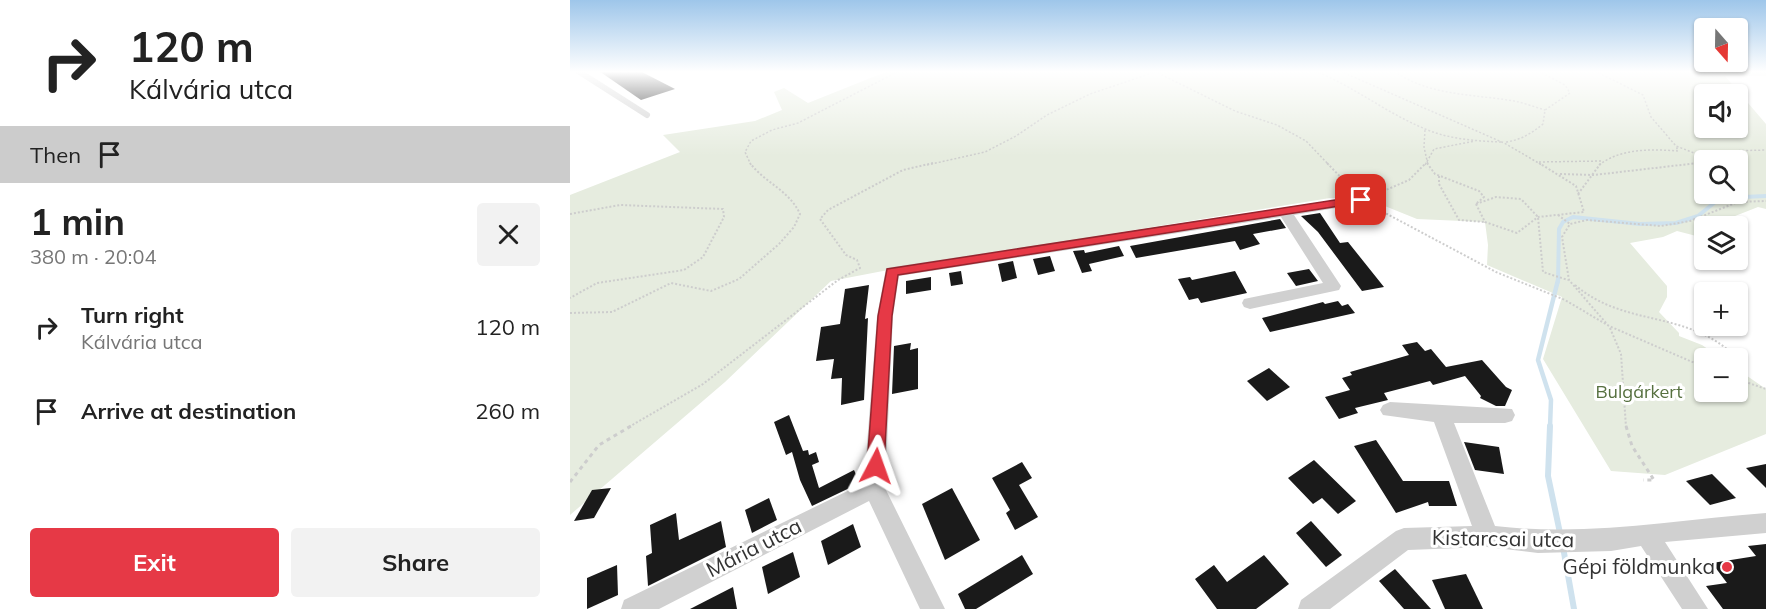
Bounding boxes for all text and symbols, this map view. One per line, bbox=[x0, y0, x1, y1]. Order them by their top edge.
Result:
north arrow bbox=[1694, 18, 1748, 72]
map controls bbox=[1694, 18, 1748, 402]
text: 120 m bbox=[129, 20, 254, 73]
icon: right bbox=[30, 24, 108, 102]
text: Kálvária utca bbox=[129, 72, 293, 106]
button: sound bbox=[1694, 84, 1748, 138]
icon: arrive bbox=[93, 138, 126, 171]
text: Then bbox=[30, 141, 81, 169]
button: search bbox=[1694, 150, 1748, 204]
pin bbox=[1335, 174, 1386, 225]
icon: arrive bbox=[1344, 183, 1377, 216]
text: 1 min bbox=[30, 199, 125, 244]
button: close bbox=[477, 203, 540, 266]
button: layers bbox=[1694, 216, 1748, 270]
text: 380 m · 20:04 bbox=[30, 244, 156, 269]
button: + bbox=[1694, 282, 1748, 336]
text: Turn right bbox=[81, 301, 184, 329]
icon: right bbox=[30, 311, 63, 344]
text: 120 m bbox=[475, 313, 540, 341]
text: Kálvária utca bbox=[81, 329, 203, 354]
button: − bbox=[1694, 348, 1748, 402]
park label: Bulgárkert bbox=[1595, 380, 1683, 403]
icon: arrive bbox=[30, 395, 63, 428]
text: Arrive at destination bbox=[81, 397, 296, 425]
text: 260 m bbox=[475, 397, 540, 425]
position arrow bbox=[844, 434, 908, 498]
street label: Mária utca bbox=[701, 512, 806, 582]
street label: Kistarcsai utca bbox=[1432, 524, 1574, 552]
button: Exit bbox=[30, 528, 279, 597]
button: Share bbox=[291, 528, 540, 597]
place label: Gépi földmunka bbox=[1563, 553, 1715, 579]
marker: Gépi földmunka bbox=[1720, 560, 1734, 574]

